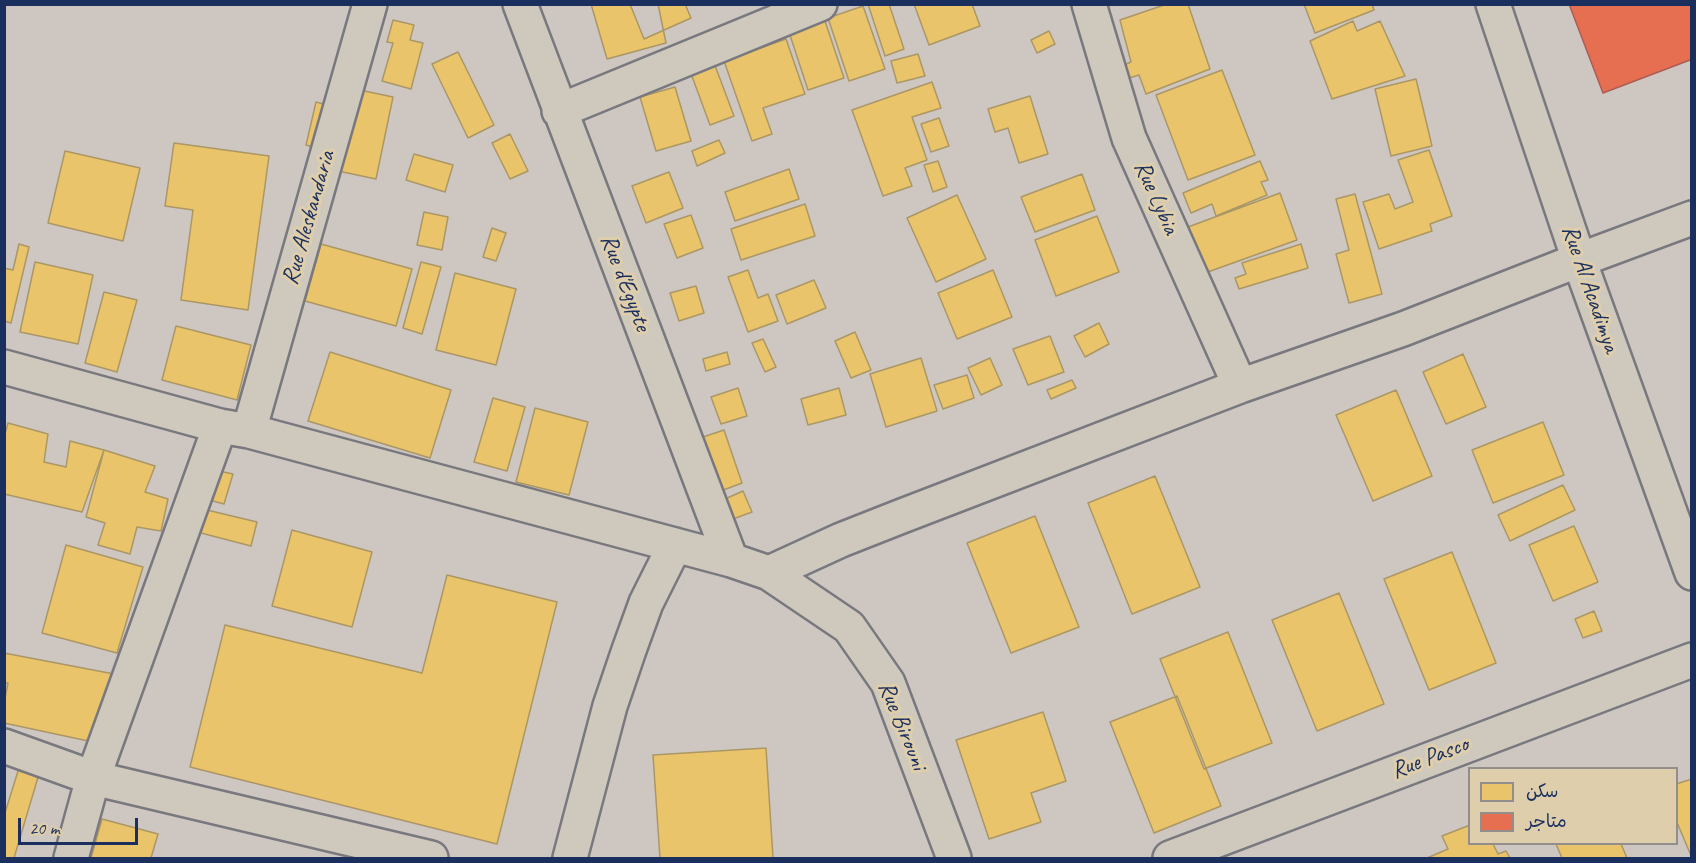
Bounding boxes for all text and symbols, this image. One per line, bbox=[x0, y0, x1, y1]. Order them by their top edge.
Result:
street label: Rue Aleskandaria bbox=[276, 148, 342, 288]
street label: Rue Lybia bbox=[1127, 157, 1185, 239]
street label: Rue Al Acadimya bbox=[1555, 221, 1625, 357]
street label: Rue d'Egypte bbox=[593, 231, 657, 335]
street label: Rue Birouni bbox=[871, 677, 933, 775]
street label: Rue Pasco bbox=[1387, 730, 1473, 786]
legend bbox=[1468, 767, 1678, 845]
text: سكن bbox=[1526, 780, 1558, 802]
scale bar bbox=[21, 806, 141, 844]
text: متاجر bbox=[1526, 810, 1567, 832]
text: 20 m bbox=[29, 817, 60, 839]

